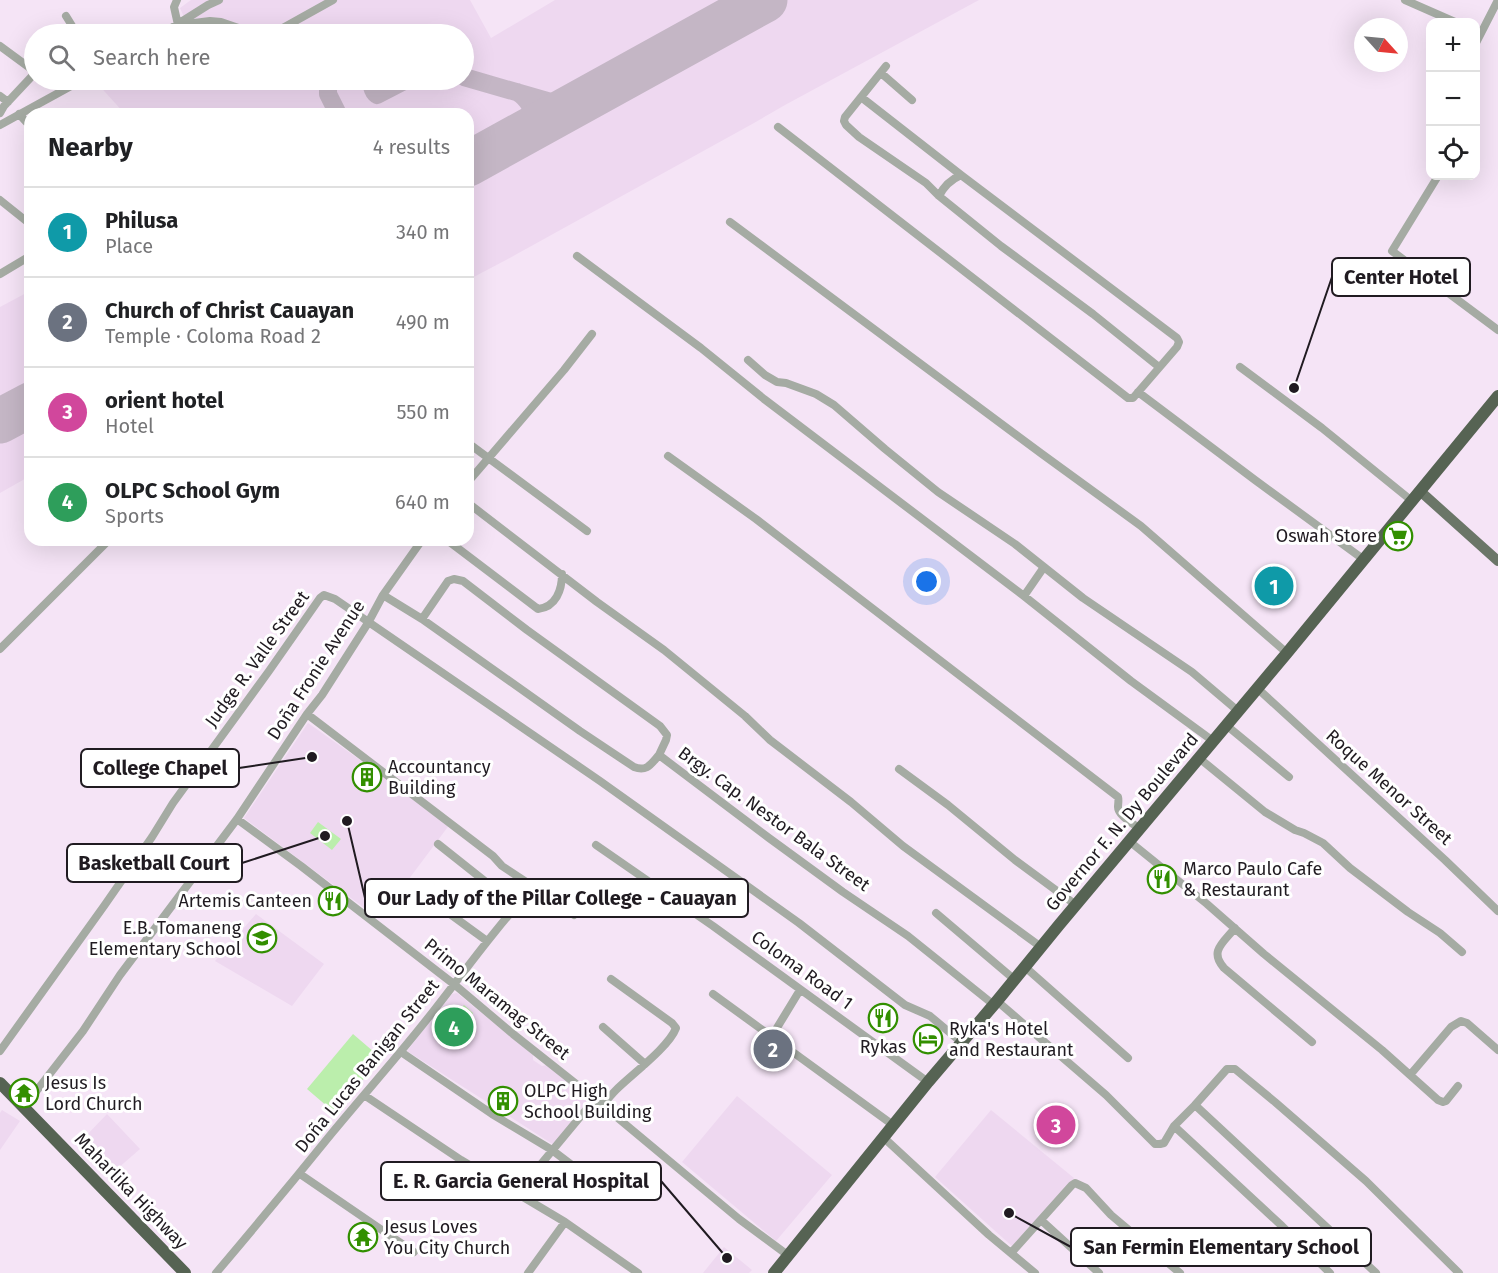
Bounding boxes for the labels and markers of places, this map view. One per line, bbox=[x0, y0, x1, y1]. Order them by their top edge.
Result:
callout: Center Hotel bbox=[1332, 258, 1470, 296]
supermarket icon: Oswah Store bbox=[1382, 520, 1414, 552]
place label: Oswah Store bbox=[1276, 525, 1377, 547]
pin: 1 bbox=[1254, 564, 1294, 608]
callout: College Chapel bbox=[81, 749, 239, 787]
place label: Accountancy Building bbox=[388, 756, 491, 799]
building icon: Accountancy Building bbox=[351, 761, 383, 793]
callout: Basketball Court bbox=[67, 844, 242, 882]
place label: Marco Paulo Cafe & Restaurant bbox=[1183, 858, 1322, 901]
restaurant icon: Marco Paulo Cafe & Restaurant bbox=[1146, 863, 1178, 895]
callout: Our Lady of the Pillar College - Cauayan bbox=[365, 879, 748, 917]
restaurant icon: Artemis Canteen bbox=[317, 885, 349, 917]
place label: Artemis Canteen bbox=[178, 890, 312, 912]
place label: E.B. Tomaneng Elementary School bbox=[89, 917, 242, 960]
school or university icon: E.B. Tomaneng Elementary School bbox=[246, 922, 278, 954]
restaurant icon: Rykas bbox=[867, 1002, 899, 1034]
pin: 4 bbox=[434, 1004, 474, 1050]
place label: Ryka's Hotel and Restaurant bbox=[949, 1018, 1074, 1061]
hotel icon: Ryka's Hotel and Restaurant bbox=[912, 1023, 944, 1055]
pin: 2 bbox=[754, 1026, 792, 1072]
place label: Rykas bbox=[860, 1036, 906, 1058]
place label: Jesus Is Lord Church bbox=[45, 1072, 142, 1115]
temple icon: Jesus Is Lord Church bbox=[8, 1077, 40, 1109]
place label: OLPC High School Building bbox=[524, 1080, 652, 1123]
building icon: OLPC High School Building bbox=[487, 1085, 519, 1117]
pin: 3 bbox=[1036, 1102, 1076, 1148]
callout: E. R. Garcia General Hospital bbox=[381, 1162, 661, 1200]
place label: Jesus Loves You City Church bbox=[384, 1216, 510, 1259]
temple icon: Jesus Loves You City Church bbox=[347, 1221, 379, 1253]
callout: San Fermin Elementary School bbox=[1071, 1228, 1371, 1266]

